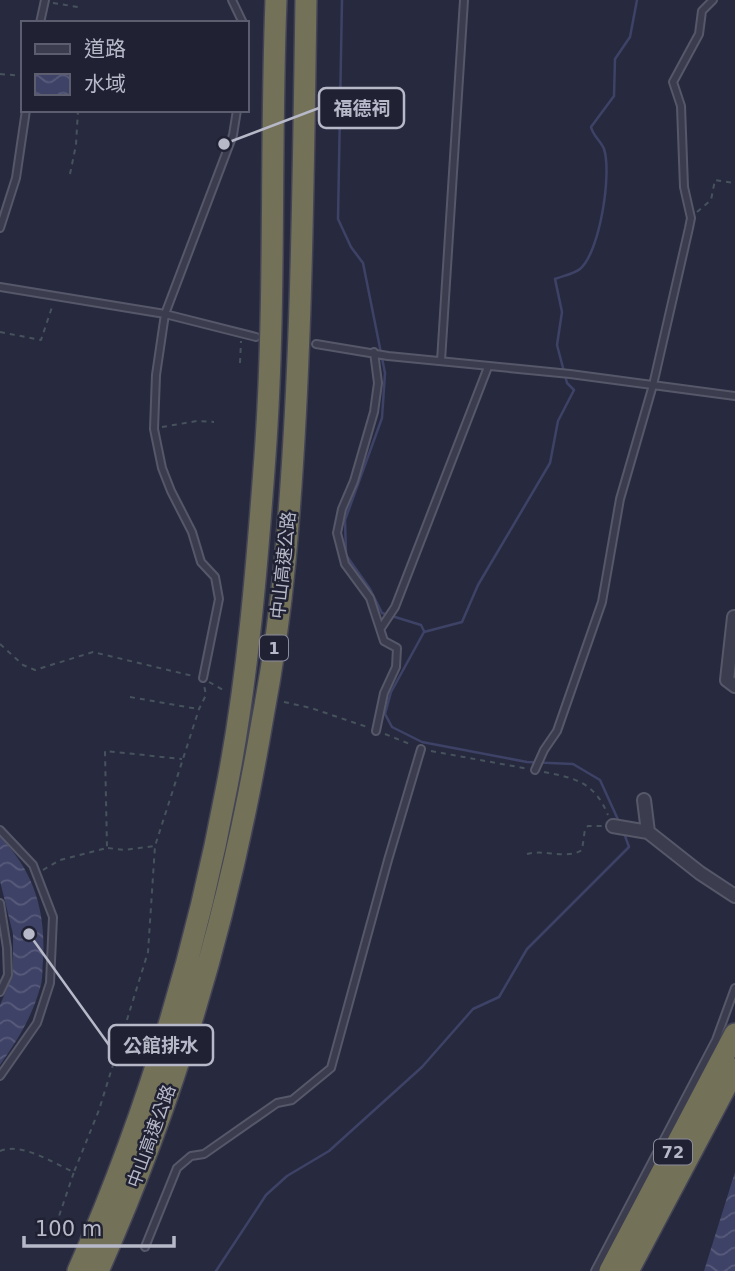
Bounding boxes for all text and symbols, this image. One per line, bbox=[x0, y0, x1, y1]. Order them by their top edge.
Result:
legend bbox=[21, 21, 248, 112]
text: 道路 bbox=[84, 37, 126, 61]
text: 水域 bbox=[84, 72, 126, 96]
callout: 福德祠 bbox=[319, 88, 404, 128]
text: 福德祠 bbox=[333, 97, 391, 119]
street label: 中山高速公路 bbox=[267, 510, 299, 620]
road number: 1 bbox=[260, 636, 288, 660]
callout: 公館排水 bbox=[109, 1025, 213, 1065]
text: 公館排水 bbox=[123, 1034, 199, 1056]
street label: 中山高速公路 bbox=[123, 1082, 179, 1190]
road number: 72 bbox=[654, 1140, 692, 1164]
scale bar bbox=[24, 1204, 175, 1248]
text: 100 m bbox=[35, 1217, 102, 1241]

